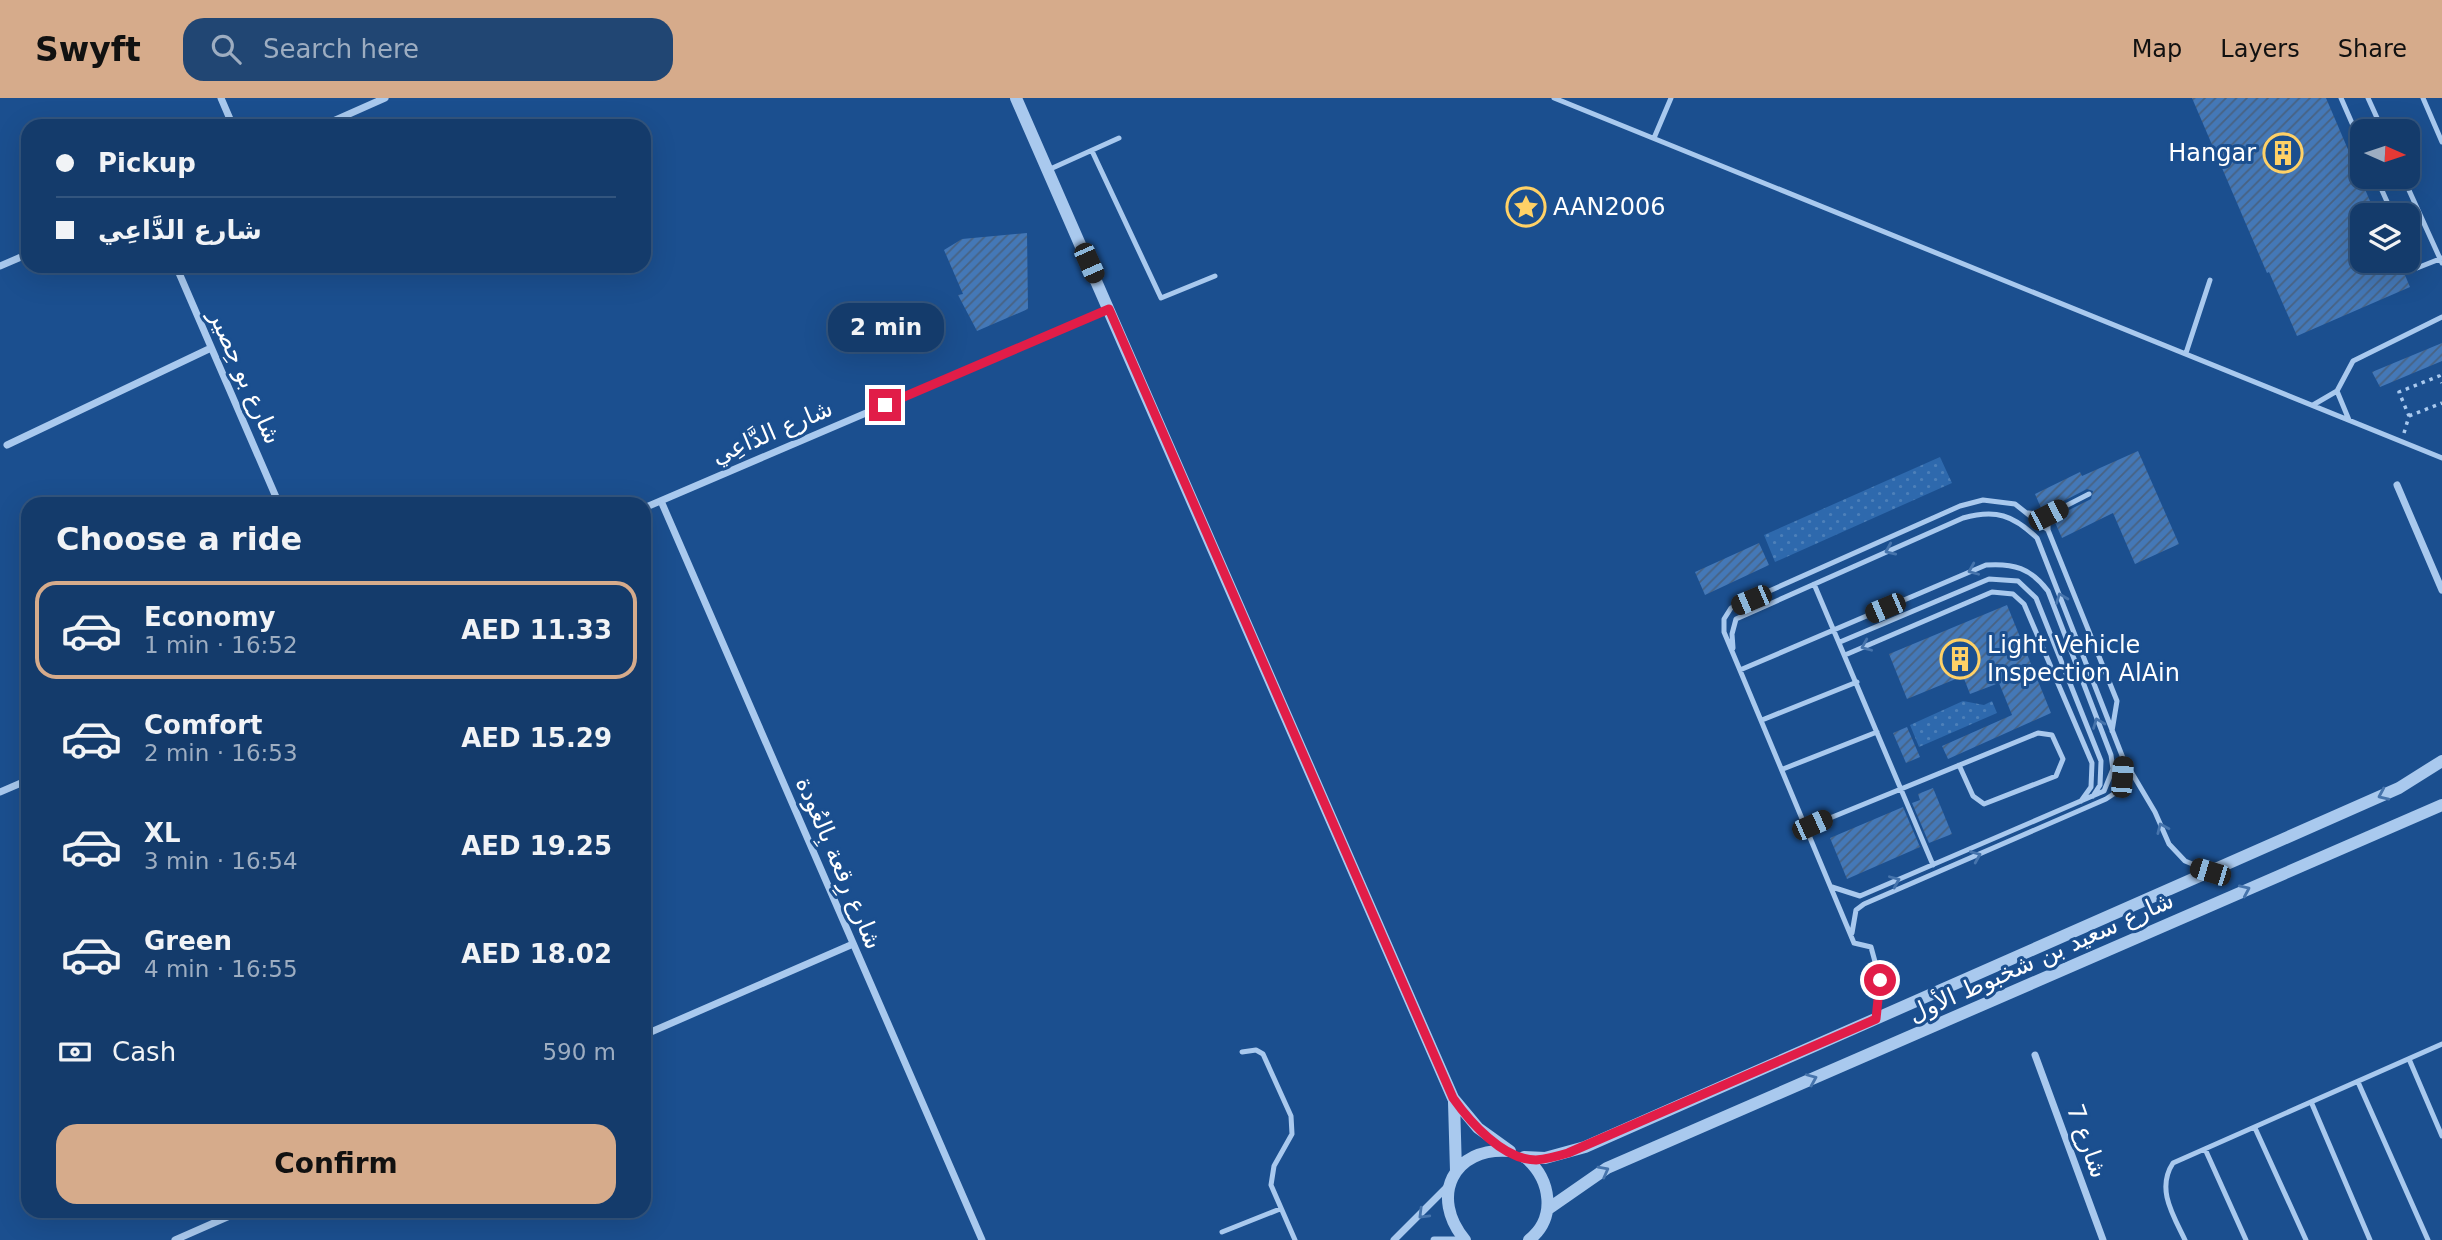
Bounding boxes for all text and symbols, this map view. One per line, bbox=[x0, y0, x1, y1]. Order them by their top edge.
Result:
search box bbox=[183, 18, 673, 81]
text: Swyft bbox=[35, 30, 141, 69]
icon: search bbox=[207, 30, 245, 68]
text: Search here bbox=[263, 34, 419, 64]
text: Map bbox=[2132, 35, 2182, 63]
text: Layers bbox=[2220, 35, 2300, 63]
text: Share bbox=[2338, 35, 2407, 63]
north arrow bbox=[2350, 119, 2420, 189]
map controls bbox=[2350, 119, 2420, 273]
building icon: Hangar bbox=[2262, 132, 2304, 174]
place label: Hangar bbox=[2168, 139, 2256, 167]
text: Pickup bbox=[98, 148, 196, 178]
place icon: AAN2006 bbox=[1505, 186, 1547, 228]
place label: AAN2006 bbox=[1553, 193, 1666, 221]
button: layers bbox=[2350, 203, 2420, 273]
text: شارع الدَّاعِي bbox=[98, 215, 262, 245]
car bbox=[1071, 240, 1108, 286]
callout: 2 min bbox=[827, 303, 943, 352]
street label: شارع بو حِصير bbox=[203, 305, 287, 448]
text: 2 min bbox=[850, 314, 922, 340]
route end bbox=[869, 389, 901, 421]
street label: شارع الدَّاعِي bbox=[707, 394, 837, 470]
car bbox=[2025, 496, 2072, 534]
text: Choose a ride bbox=[56, 520, 302, 558]
one-way arrow bbox=[1885, 542, 1898, 556]
one-way arrow bbox=[1968, 562, 1980, 576]
car bbox=[1728, 582, 1775, 618]
car bbox=[1862, 590, 1909, 626]
one-way arrow bbox=[2055, 593, 2069, 605]
icon: car bbox=[60, 599, 123, 662]
text: Economy bbox=[144, 602, 275, 632]
text: AED 11.33 bbox=[461, 615, 612, 645]
place label: Light Vehicle Inspection AlAin bbox=[1987, 631, 2180, 687]
text: 1 min · 16:52 bbox=[144, 632, 298, 658]
one-way arrow bbox=[1861, 637, 1873, 651]
building icon: Light Vehicle Inspection AlAin bbox=[1939, 638, 1981, 680]
icon: car bbox=[60, 707, 123, 770]
text: Comfort bbox=[144, 710, 262, 740]
one-way arrow bbox=[2093, 718, 2107, 730]
text: AED 15.29 bbox=[461, 723, 612, 753]
text: 2 min · 16:53 bbox=[144, 740, 298, 766]
car bbox=[2111, 755, 2134, 799]
street label: شارع رِقعة بِالعُودة bbox=[786, 773, 888, 955]
one-way arrow bbox=[2378, 787, 2391, 801]
car bbox=[1789, 807, 1836, 843]
icon: car bbox=[60, 815, 123, 878]
text: XL bbox=[144, 818, 181, 848]
one-way arrow bbox=[2156, 823, 2170, 835]
text: AED 19.25 bbox=[461, 831, 612, 861]
text: 3 min · 16:54 bbox=[144, 848, 298, 874]
one-way arrow bbox=[1969, 850, 1981, 864]
car bbox=[2187, 856, 2234, 888]
one-way arrow bbox=[1888, 875, 1900, 889]
one-way arrow bbox=[2238, 884, 2250, 898]
street label: شارع سعيد بن شخبوط الأول bbox=[1904, 885, 2178, 1028]
icon: car bbox=[60, 923, 123, 986]
text: Green bbox=[144, 926, 232, 956]
text: AED 18.02 bbox=[461, 939, 612, 969]
text: 4 min · 16:55 bbox=[144, 956, 298, 982]
route start bbox=[1864, 964, 1896, 996]
icon: cash bbox=[56, 1033, 94, 1071]
text: Cash bbox=[112, 1037, 176, 1067]
text: 590 m bbox=[542, 1039, 616, 1065]
one-way arrow bbox=[1805, 1074, 1817, 1088]
street label: شارع 7 bbox=[2061, 1100, 2113, 1182]
button: Confirm bbox=[56, 1124, 616, 1204]
one-way arrow bbox=[1597, 1165, 1609, 1179]
one-way arrow bbox=[1419, 1206, 1432, 1219]

